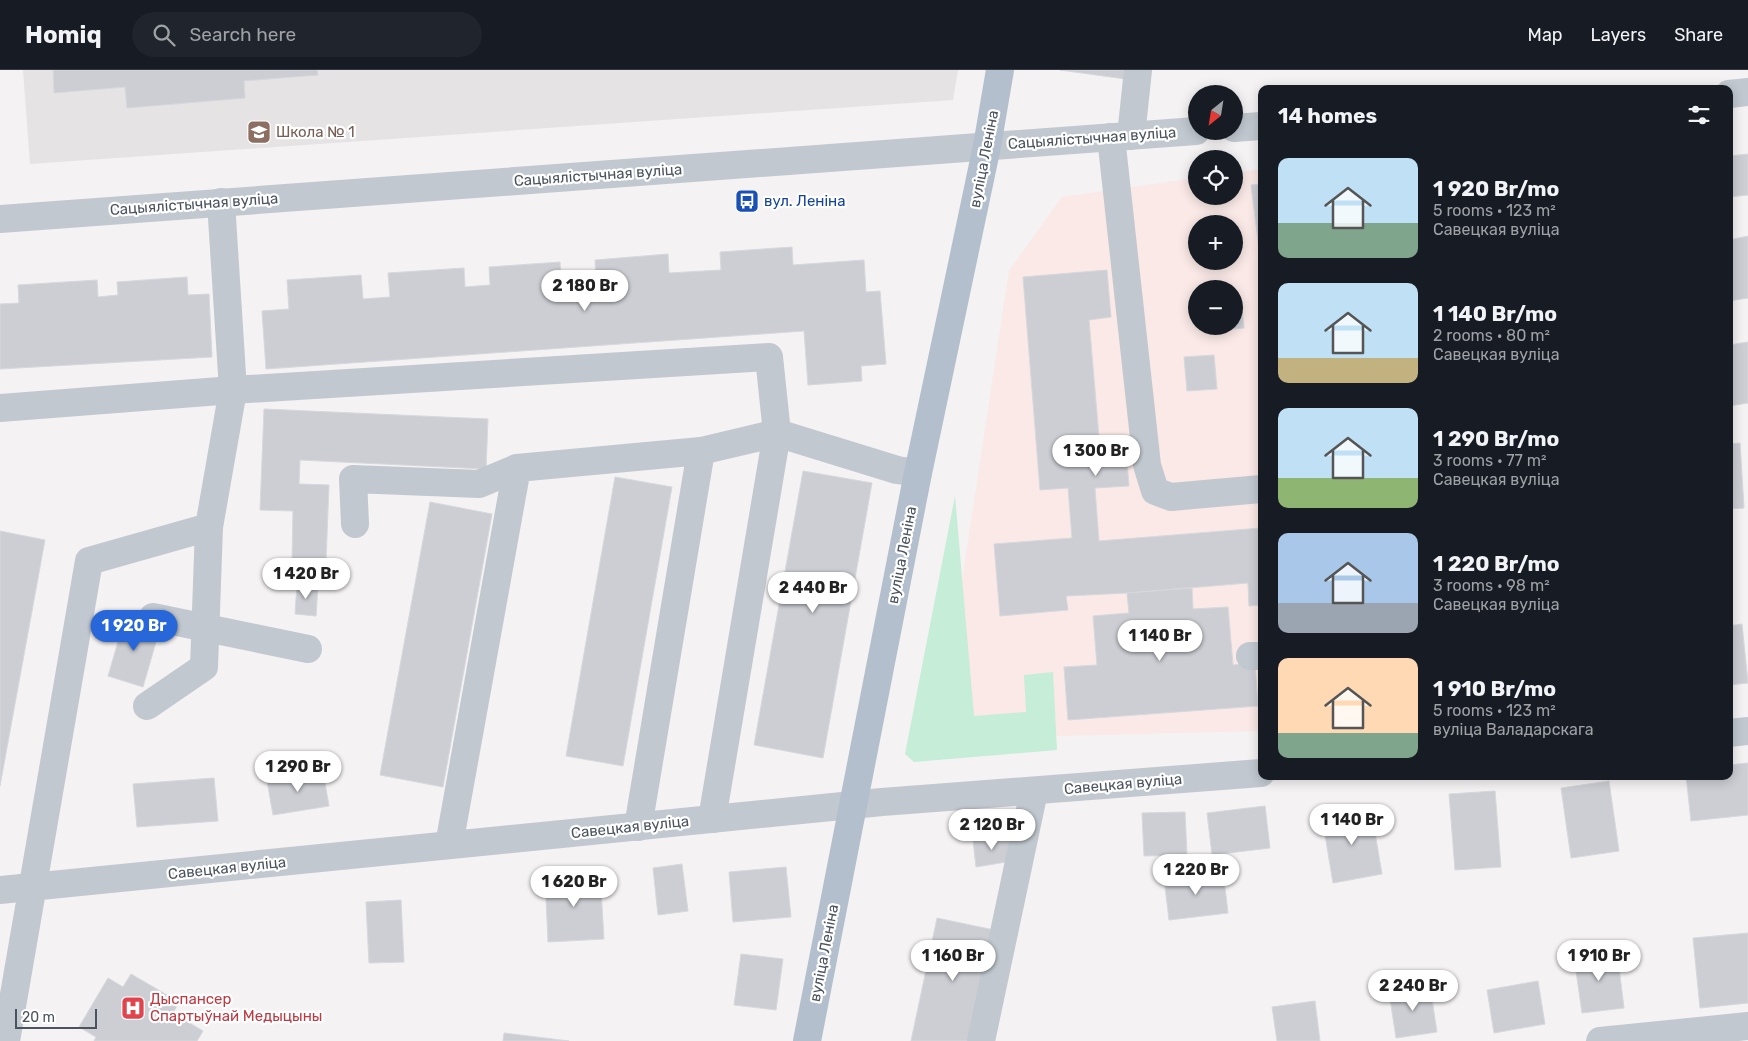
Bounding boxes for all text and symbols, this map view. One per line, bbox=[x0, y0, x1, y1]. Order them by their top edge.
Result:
search box bbox=[132, 12, 482, 57]
text: Homiq bbox=[25, 21, 102, 49]
icon: search bbox=[150, 21, 178, 49]
text: Search here bbox=[190, 23, 296, 46]
text: Map bbox=[1528, 24, 1563, 46]
text: Layers bbox=[1591, 24, 1646, 46]
text: Share bbox=[1674, 24, 1723, 46]
north arrow bbox=[1188, 85, 1242, 140]
map controls bbox=[1188, 85, 1243, 335]
icon: filters bbox=[1685, 101, 1713, 129]
text: 14 homes bbox=[1278, 103, 1377, 128]
street label: вуліца Леніна bbox=[966, 109, 1002, 209]
school or university icon: Школа № 1 bbox=[246, 119, 272, 145]
place label: Школа № 1 bbox=[276, 123, 355, 141]
street label: Сацыялістычная вуліца bbox=[1007, 123, 1177, 153]
button: locate bbox=[1188, 150, 1243, 205]
street label: Сацыялістычная вуліца bbox=[513, 160, 683, 190]
text: 1 920 Br/mo bbox=[1433, 176, 1559, 201]
icon: home bbox=[1318, 178, 1378, 238]
bus stop icon: вул. Леніна bbox=[734, 188, 760, 214]
street label: Сацыялістычная вуліца bbox=[109, 189, 279, 219]
place label: вул. Леніна bbox=[764, 192, 845, 210]
text: 5 rooms · 123 m² bbox=[1433, 201, 1556, 220]
button: + bbox=[1188, 215, 1243, 270]
text: Савецкая вуліца bbox=[1433, 220, 1559, 239]
pin: 2 180 Br bbox=[533, 270, 637, 312]
text: 2 180 Br bbox=[552, 276, 618, 295]
button: − bbox=[1188, 280, 1243, 335]
text: 1 140 Br/mo bbox=[1433, 301, 1557, 326]
icon: home bbox=[1318, 303, 1378, 363]
text: 2 rooms · 80 m² bbox=[1433, 326, 1550, 345]
text: Савецкая вуліца bbox=[1433, 345, 1559, 364]
text: 1 290 Br/mo bbox=[1433, 426, 1559, 451]
icon: home bbox=[1318, 428, 1378, 488]
pin: 1 300 Br bbox=[1044, 434, 1148, 477]
text: 1 300 Br bbox=[1063, 441, 1129, 460]
text: 3 rooms · 77 m² bbox=[1433, 451, 1546, 470]
text: Савецкая вуліца bbox=[1433, 470, 1559, 489]
street label: вуліца Леніна bbox=[884, 505, 920, 605]
text: 1 220 Br/mo bbox=[1433, 551, 1560, 576]
icon: home bbox=[1318, 553, 1378, 613]
pin: 1 420 Br bbox=[254, 558, 358, 600]
text: 1 420 Br bbox=[273, 564, 339, 583]
pin: 2 440 Br bbox=[761, 572, 865, 614]
text: 3 rooms · 98 m² bbox=[1433, 576, 1550, 595]
text: 2 440 Br bbox=[779, 578, 847, 597]
text: Савецкая вуліца bbox=[1433, 595, 1559, 614]
pin: 1 920 Br bbox=[82, 610, 186, 652]
text: 1 920 Br bbox=[102, 616, 166, 635]
pin: 1 140 Br bbox=[1108, 620, 1212, 662]
text: 1 140 Br bbox=[1128, 626, 1192, 645]
text: 1 910 Br/mo bbox=[1433, 676, 1556, 701]
icon: home bbox=[1318, 678, 1378, 738]
text: 5 rooms · 123 m² bbox=[1433, 701, 1556, 720]
text: вуліца Валадарскага bbox=[1433, 720, 1594, 739]
pin: 1 290 Br bbox=[246, 750, 350, 793]
text: 1 290 Br bbox=[266, 757, 330, 776]
street label: Савецкая вуліца bbox=[1063, 770, 1183, 798]
pin: 1 140 Br bbox=[1300, 804, 1404, 846]
pin: 2 120 Br bbox=[940, 808, 1044, 851]
text: 1 140 Br bbox=[1320, 810, 1384, 829]
street label: Савецкая вуліца bbox=[570, 812, 690, 842]
text: 2 120 Br bbox=[960, 815, 1024, 834]
street label: Савецкая вуліца bbox=[167, 853, 287, 883]
pin: 1 220 Br bbox=[1144, 854, 1248, 896]
text: 1 220 Br bbox=[1164, 860, 1228, 879]
pin: 1 620 Br bbox=[522, 866, 626, 908]
text: 1 620 Br bbox=[542, 872, 607, 891]
street label: вуліца Леніна bbox=[806, 903, 842, 1003]
pin: 1 160 Br bbox=[901, 940, 1005, 982]
pin: 1 910 Br bbox=[1547, 940, 1651, 982]
text: 1 160 Br bbox=[922, 946, 984, 965]
text: 1 910 Br bbox=[1568, 946, 1630, 965]
pin: 2 240 Br bbox=[1361, 970, 1465, 1012]
text: 2 240 Br bbox=[1379, 976, 1447, 995]
place label: Дыспансер Спартыўнай Медыцыны bbox=[150, 990, 322, 1025]
hospital icon: Дыспансер Спартыўнай Медыцыны bbox=[120, 995, 146, 1021]
scale bar bbox=[15, 1006, 98, 1029]
text: 20 m bbox=[22, 1009, 55, 1026]

